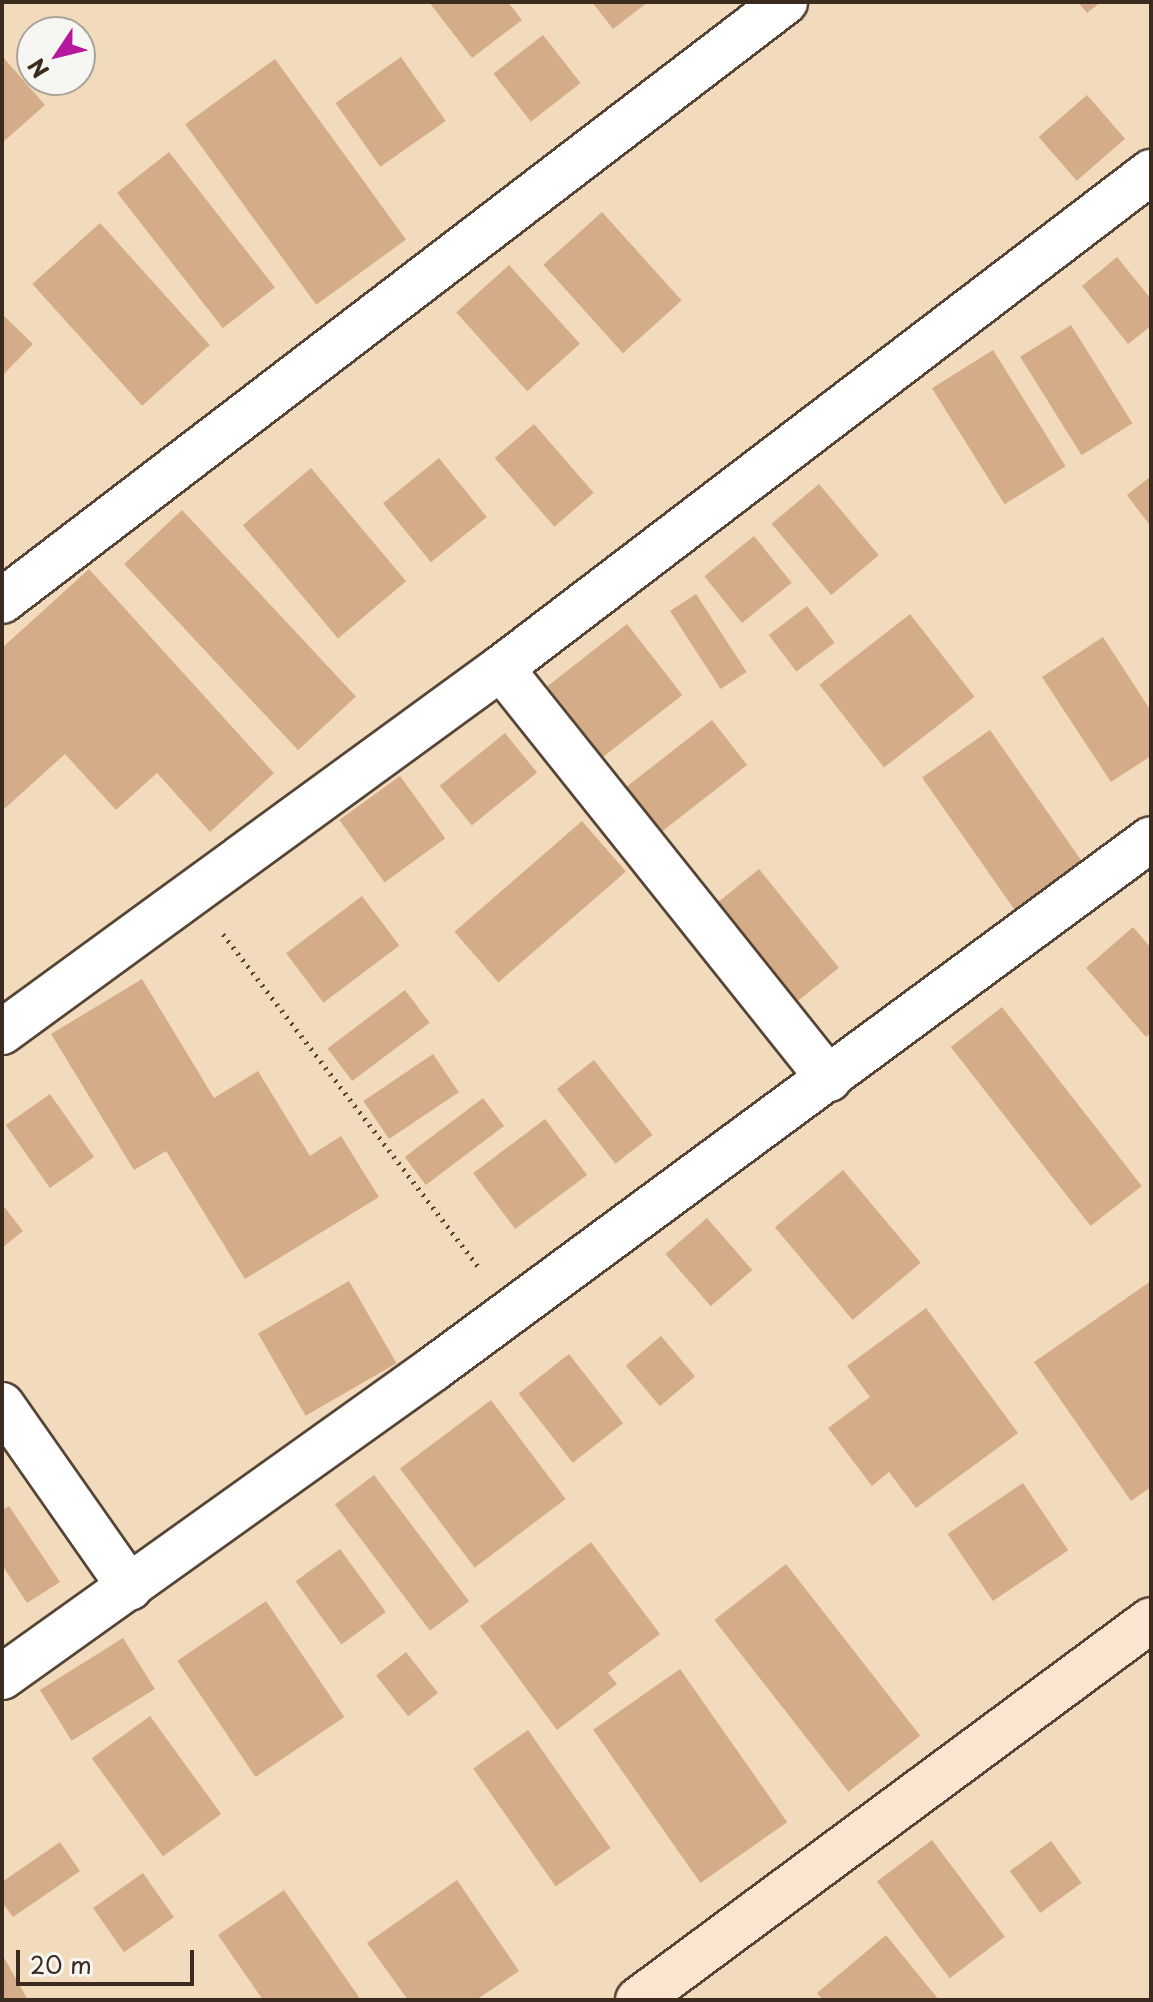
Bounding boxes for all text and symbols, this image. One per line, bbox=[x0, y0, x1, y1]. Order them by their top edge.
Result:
north arrow bbox=[16, 16, 96, 96]
text: N bbox=[19, 52, 56, 86]
scale bar bbox=[20, 1934, 198, 1984]
text: 20 m bbox=[30, 1946, 92, 1982]

